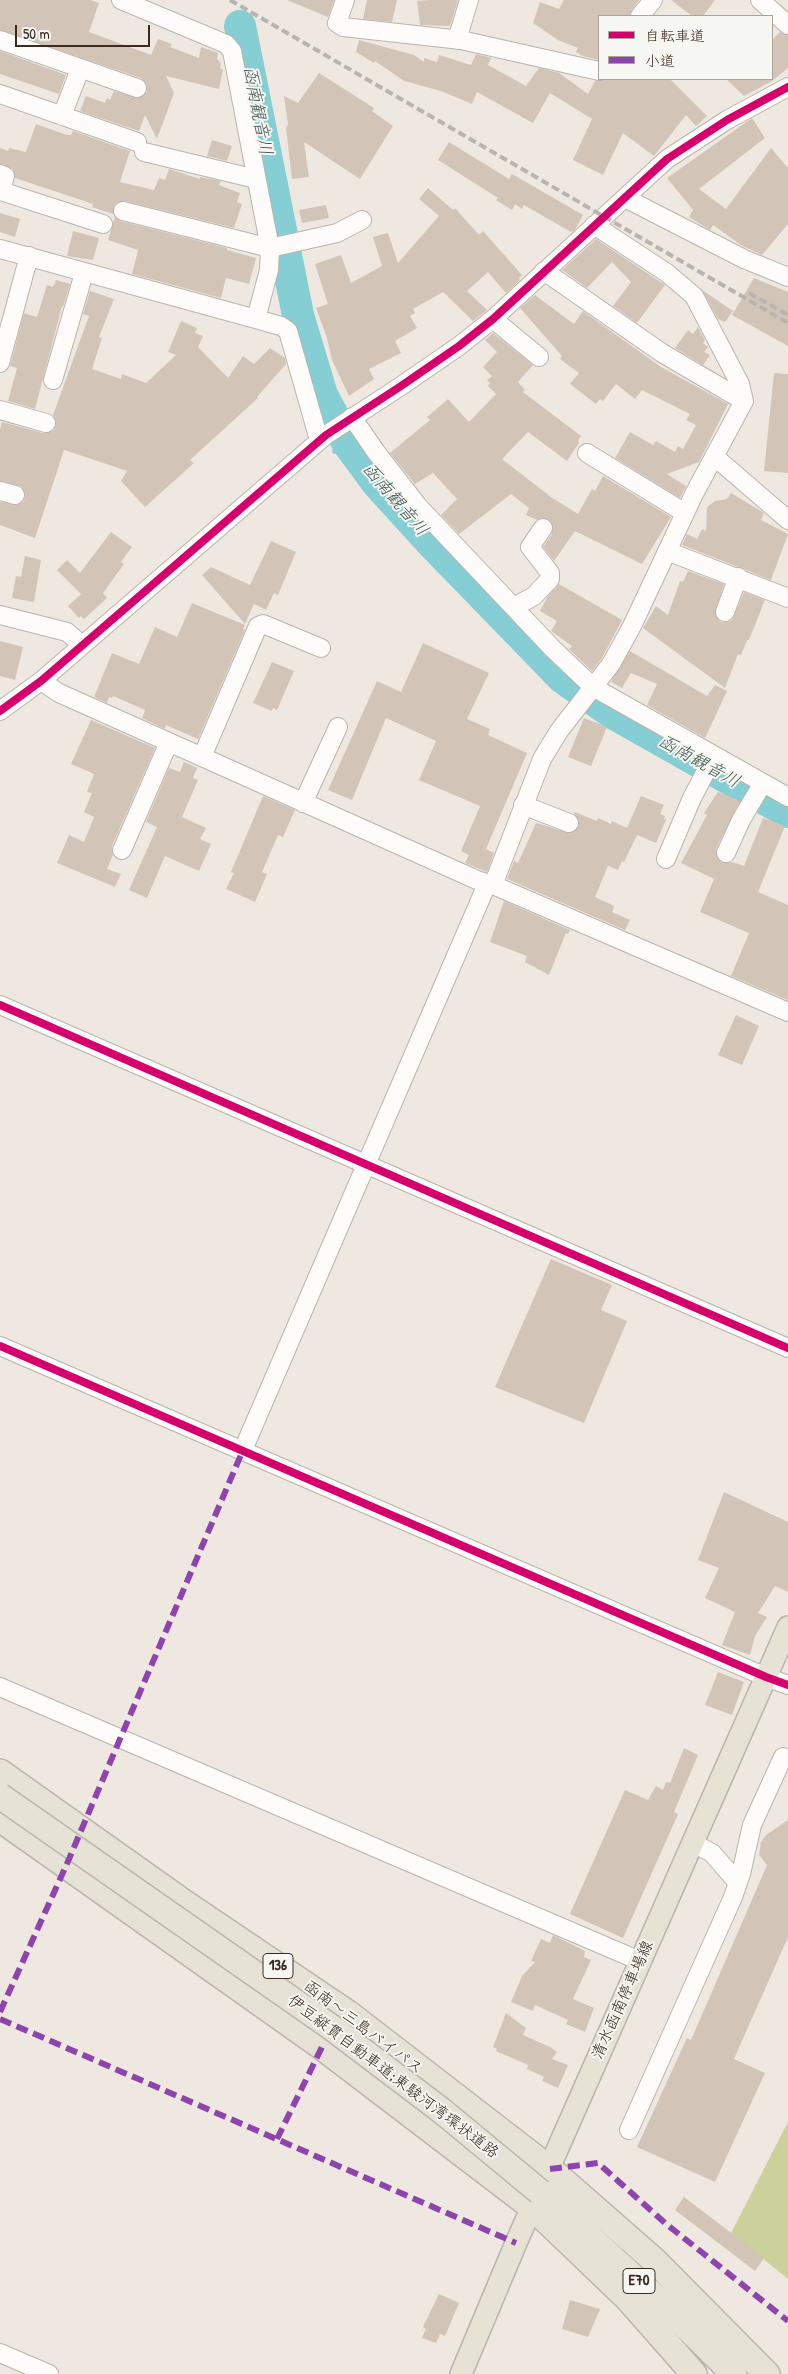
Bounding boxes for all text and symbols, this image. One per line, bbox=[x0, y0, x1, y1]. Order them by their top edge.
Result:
scale bar bbox=[18, 15, 152, 47]
legend bbox=[598, 15, 773, 80]
text: 50 m bbox=[23, 23, 50, 44]
text: 自転車道 bbox=[645, 25, 705, 46]
text: 小道 bbox=[645, 50, 675, 71]
water label: 函南観音川 bbox=[238, 65, 276, 157]
water label: 函南観音川 bbox=[357, 459, 433, 541]
water label: 函南観音川 bbox=[654, 731, 744, 793]
street label: 清水函南停車場線 bbox=[588, 1938, 658, 2062]
road number: 136 bbox=[263, 1954, 293, 1978]
street label: 函南～三島バイパス bbox=[300, 1977, 426, 2079]
street label: 伊豆縦貫自動車道;東駿河湾環状道路 bbox=[284, 1991, 502, 2163]
road number: E70 bbox=[623, 2268, 655, 2294]

